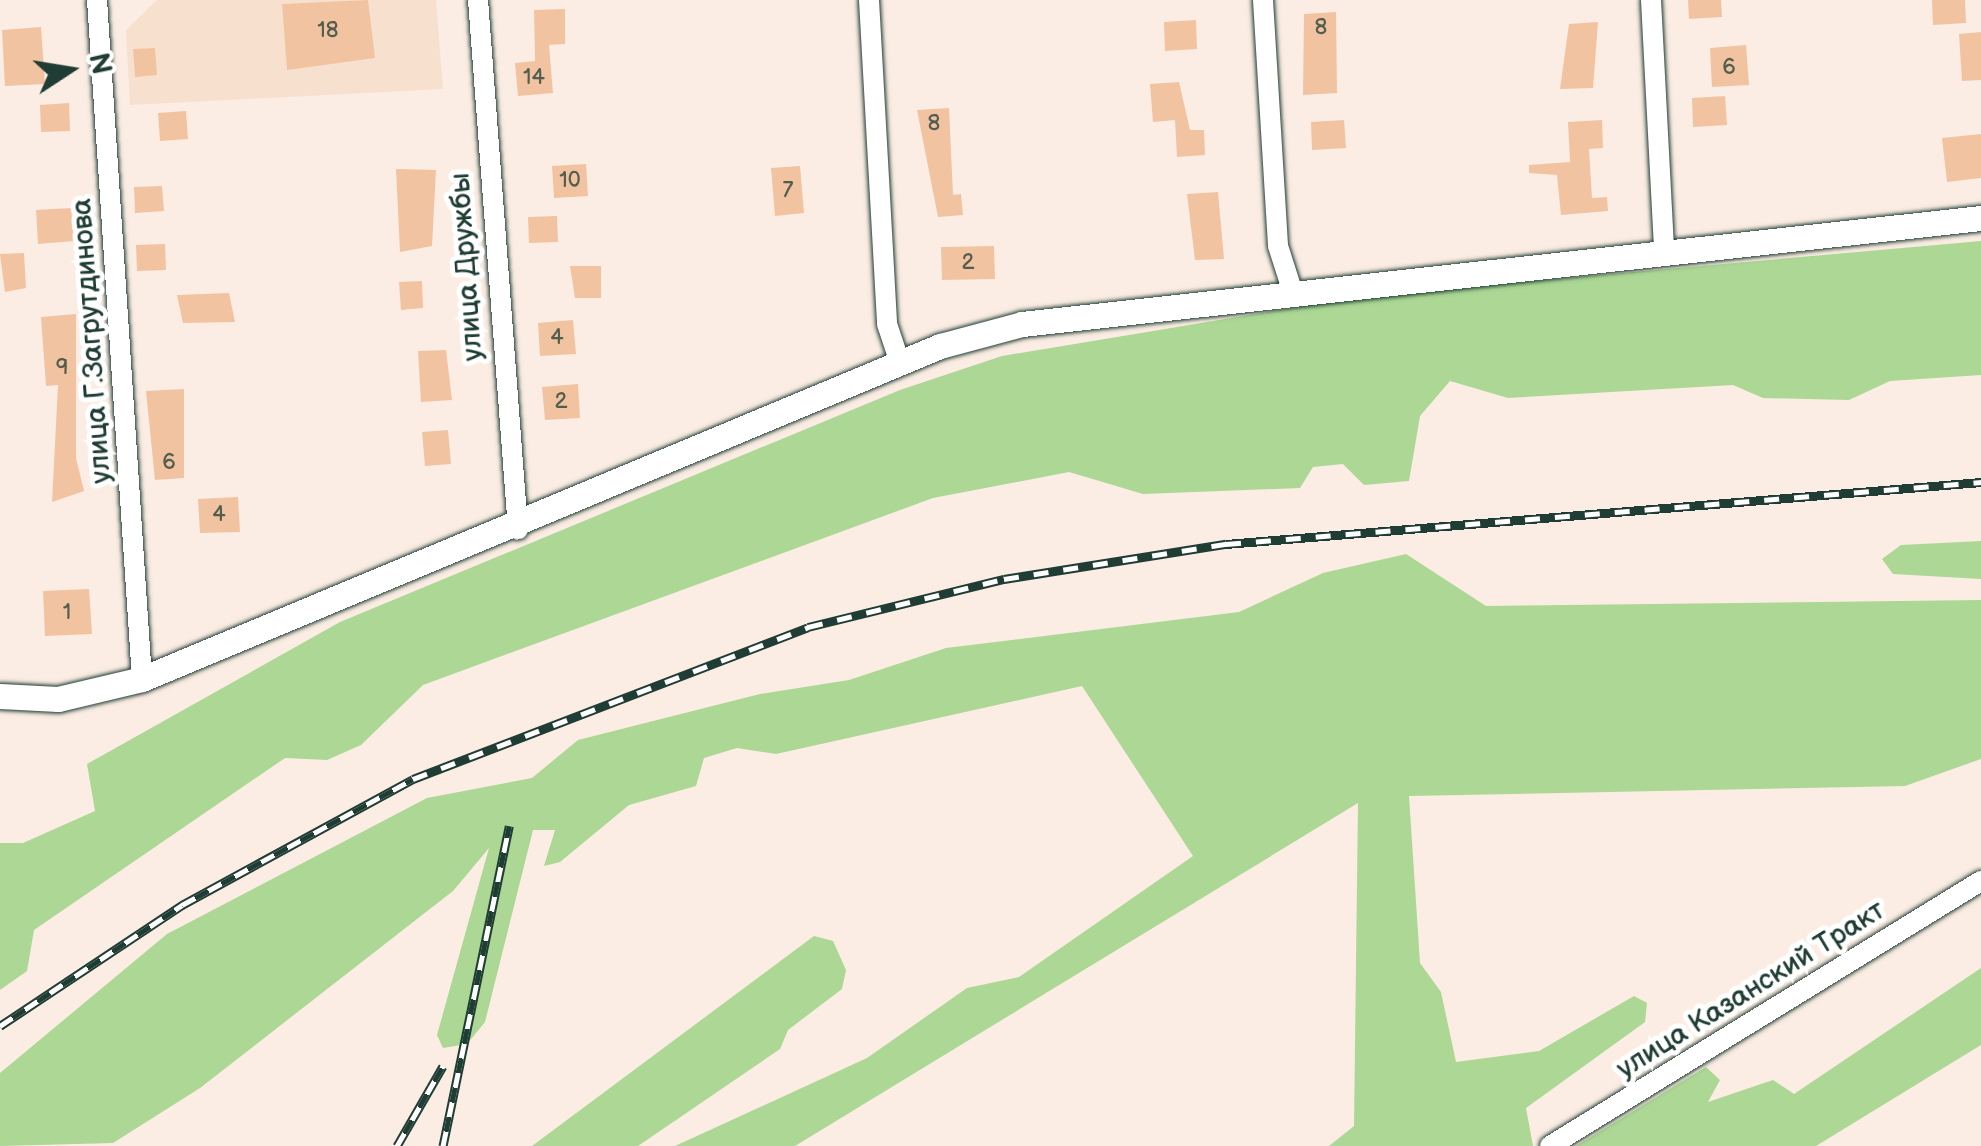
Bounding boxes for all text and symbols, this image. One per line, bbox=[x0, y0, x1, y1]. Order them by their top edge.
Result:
house number: 8 bbox=[1315, 15, 1327, 41]
house number: 18 bbox=[317, 18, 339, 44]
north arrow bbox=[20, 20, 120, 120]
text: N bbox=[82, 50, 118, 77]
house number: 6 bbox=[1722, 55, 1736, 81]
house number: 14 bbox=[523, 65, 545, 91]
house number: 8 bbox=[928, 111, 940, 137]
house number: 10 bbox=[559, 168, 581, 194]
street label: улица Дружбы bbox=[444, 172, 490, 362]
house number: 7 bbox=[783, 178, 793, 204]
street label: улица Г.Загрутдинова bbox=[65, 197, 119, 485]
house number: 2 bbox=[962, 250, 974, 276]
house number: 4 bbox=[550, 325, 564, 351]
house number: 9 bbox=[56, 355, 68, 381]
house number: 2 bbox=[555, 389, 567, 415]
house number: 6 bbox=[162, 450, 176, 476]
house number: 4 bbox=[212, 502, 226, 528]
house number: 1 bbox=[63, 600, 71, 626]
street label: улица Казанский Тракт bbox=[1611, 894, 1891, 1086]

